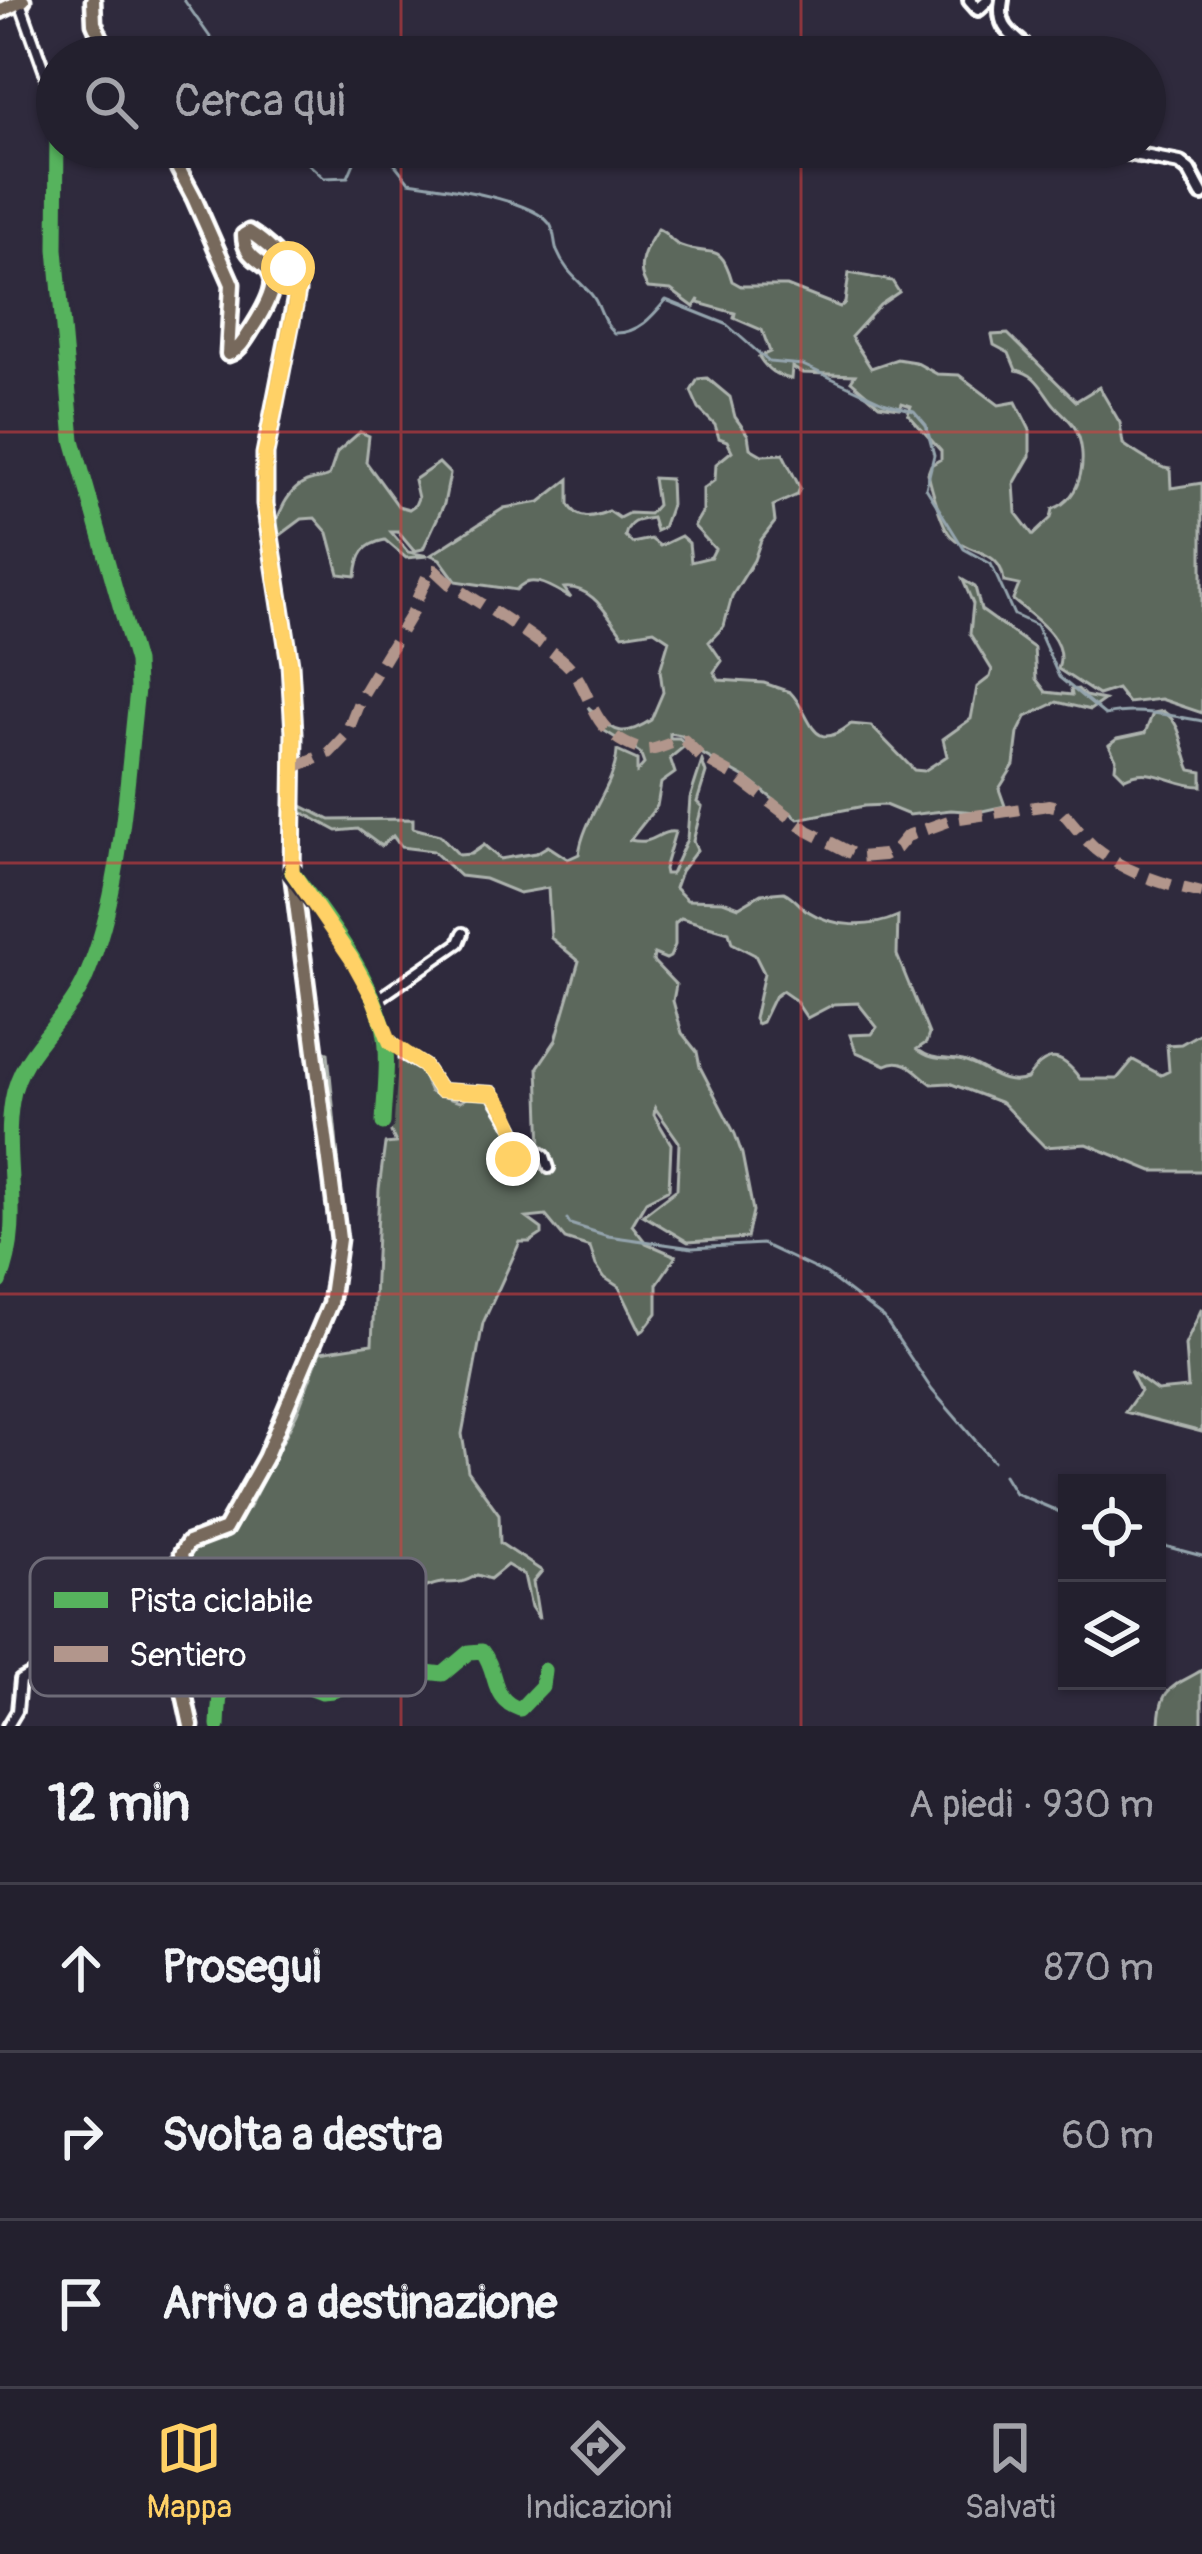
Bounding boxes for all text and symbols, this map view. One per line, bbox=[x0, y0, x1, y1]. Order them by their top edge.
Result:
search box bbox=[36, 36, 1166, 168]
icon: search bbox=[78, 69, 144, 135]
text: Cerca qui bbox=[174, 74, 345, 130]
route start bbox=[261, 241, 315, 295]
route end bbox=[486, 1132, 540, 1186]
map controls bbox=[1058, 1474, 1166, 1690]
button: locate bbox=[1058, 1474, 1166, 1582]
legend bbox=[30, 1558, 426, 1696]
text: Pista ciclabile bbox=[129, 1581, 312, 1622]
button: layers bbox=[1058, 1582, 1166, 1690]
text: Sentiero bbox=[129, 1635, 246, 1676]
text: 12 min bbox=[48, 1772, 190, 1836]
text: A piedi · 930 m bbox=[908, 1780, 1154, 1829]
icon: ahead bbox=[48, 1935, 114, 2001]
text: Prosegui bbox=[162, 1940, 321, 1996]
text: 870 m bbox=[1044, 1943, 1154, 1992]
icon: right bbox=[48, 2103, 114, 2169]
text: Svolta a destra bbox=[162, 2108, 443, 2164]
text: 60 m bbox=[1062, 2111, 1154, 2160]
icon: arrive bbox=[48, 2271, 114, 2337]
text: Arrivo a destinazione bbox=[162, 2276, 557, 2332]
tab: Mappa bbox=[146, 2415, 232, 2528]
tab: Indicazioni bbox=[525, 2415, 672, 2528]
tab: Salvati bbox=[965, 2415, 1056, 2528]

